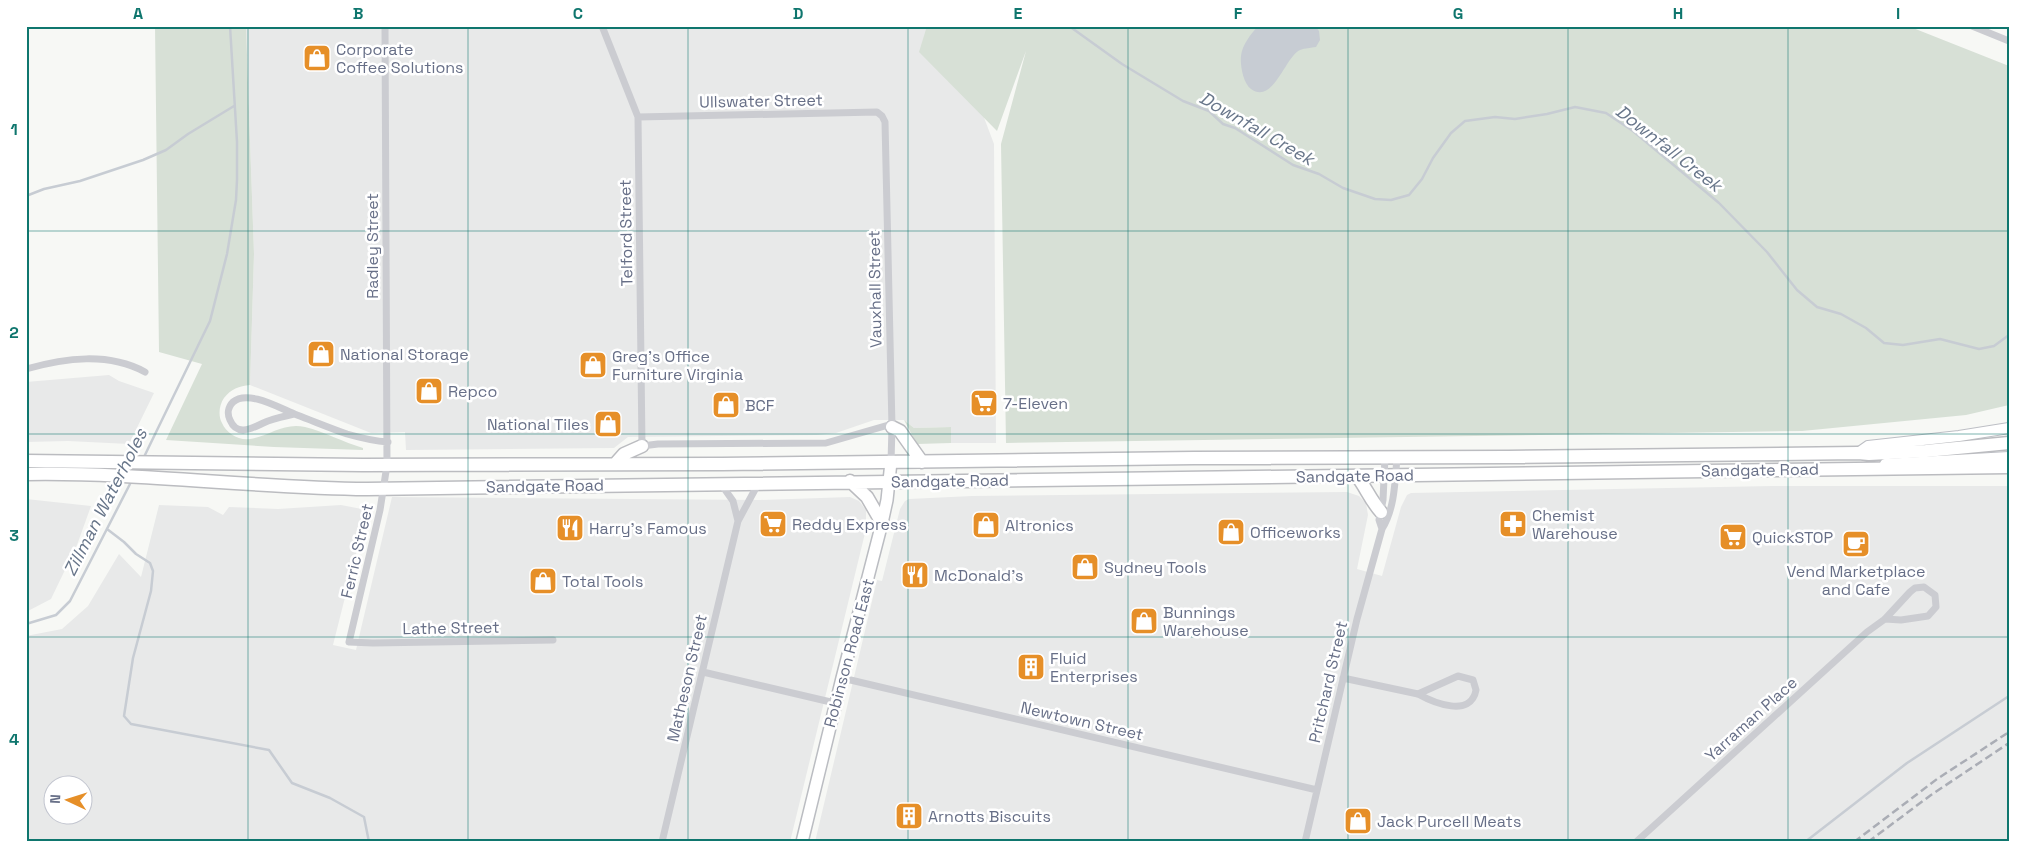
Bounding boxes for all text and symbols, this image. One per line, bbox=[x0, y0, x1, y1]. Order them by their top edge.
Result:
text: A bbox=[133, 3, 143, 24]
text: B bbox=[353, 3, 363, 24]
text: C bbox=[573, 3, 583, 24]
text: D bbox=[793, 3, 803, 24]
text: E bbox=[1014, 3, 1023, 24]
text: F bbox=[1234, 3, 1243, 24]
text: G bbox=[1453, 3, 1463, 24]
text: H bbox=[1673, 3, 1683, 24]
text: I bbox=[1896, 3, 1900, 24]
place label: Corporate Coffee Solutions bbox=[336, 39, 464, 78]
shop icon: Corporate Coffee Solutions bbox=[302, 43, 332, 73]
water label: Downfall Creek bbox=[1196, 86, 1320, 171]
street label: Ullswater Street bbox=[699, 89, 823, 113]
water label: Downfall Creek bbox=[1611, 99, 1729, 198]
text: 1 bbox=[10, 119, 18, 140]
street label: Telford Street bbox=[615, 179, 637, 287]
street label: Radley Street bbox=[362, 193, 383, 299]
street label: Vauxhall Street bbox=[863, 230, 887, 348]
text: 2 bbox=[9, 322, 19, 343]
shop icon: National Storage bbox=[306, 339, 336, 369]
place label: National Storage bbox=[340, 344, 469, 365]
place label: Greg's Office Furniture Virginia bbox=[612, 346, 743, 385]
shop icon: Greg's Office Furniture Virginia bbox=[578, 350, 608, 380]
shop icon: Repco bbox=[414, 376, 444, 406]
place label: Repco bbox=[448, 381, 497, 402]
supermarket icon: 7-Eleven bbox=[969, 388, 999, 418]
shop icon: BCF bbox=[711, 390, 741, 420]
place label: 7-Eleven bbox=[1003, 393, 1068, 414]
place label: BCF bbox=[745, 395, 775, 416]
shop icon: National Tiles bbox=[593, 409, 623, 439]
place label: National Tiles bbox=[487, 414, 589, 435]
water label: Zillman Waterholes bbox=[58, 424, 152, 580]
street label: Sandgate Road bbox=[1701, 458, 1819, 482]
street label: Sandgate Road bbox=[1296, 464, 1414, 488]
street label: Sandgate Road bbox=[891, 469, 1009, 493]
street label: Sandgate Road bbox=[486, 474, 604, 498]
street label: Ferric Street bbox=[336, 502, 378, 600]
place label: Chemist Warehouse bbox=[1532, 505, 1618, 544]
supermarket icon: Reddy Express bbox=[758, 509, 788, 539]
pharmacy icon: Chemist Warehouse bbox=[1498, 509, 1528, 539]
shop icon: Altronics bbox=[971, 510, 1001, 540]
restaurant icon: Harry's Famous bbox=[555, 513, 585, 543]
place label: Reddy Express bbox=[792, 514, 907, 535]
place label: Altronics bbox=[1005, 515, 1074, 536]
shop icon: Officeworks bbox=[1216, 517, 1246, 547]
place label: Harry's Famous bbox=[589, 518, 707, 539]
place label: Officeworks bbox=[1250, 522, 1341, 543]
supermarket icon: QuickSTOP bbox=[1718, 522, 1748, 552]
text: 3 bbox=[9, 525, 19, 546]
place label: QuickSTOP bbox=[1752, 527, 1834, 548]
cafe icon: Vend Marketplace and Cafe bbox=[1841, 529, 1871, 559]
shop icon: Sydney Tools bbox=[1070, 552, 1100, 582]
place label: Sydney Tools bbox=[1104, 557, 1207, 578]
restaurant icon: McDonald's bbox=[900, 560, 930, 590]
place label: Vend Marketplace and Cafe bbox=[1786, 561, 1926, 600]
place label: McDonald's bbox=[934, 565, 1024, 586]
shop icon: Total Tools bbox=[528, 566, 558, 596]
place label: Total Tools bbox=[562, 571, 643, 592]
street label: Robinson Road East bbox=[819, 576, 879, 730]
place label: Bunnings Warehouse bbox=[1163, 602, 1249, 641]
shop icon: Bunnings Warehouse bbox=[1129, 606, 1159, 636]
street label: Matheson Street bbox=[662, 612, 712, 744]
street label: Lathe Street bbox=[402, 617, 500, 639]
street label: Pritchard Street bbox=[1304, 619, 1352, 745]
place label: Fluid Enterprises bbox=[1050, 648, 1138, 687]
building icon: Fluid Enterprises bbox=[1016, 652, 1046, 682]
street label: Yarraman Place bbox=[1700, 672, 1802, 766]
street label: Newtown Street bbox=[1019, 697, 1145, 745]
text: 4 bbox=[9, 729, 19, 750]
north arrow bbox=[42, 776, 92, 826]
text: N bbox=[46, 794, 64, 804]
building icon: Arnotts Biscuits bbox=[894, 801, 924, 831]
place label: Arnotts Biscuits bbox=[928, 806, 1051, 827]
shop icon: Jack Purcell Meats bbox=[1343, 806, 1373, 836]
place label: Jack Purcell Meats bbox=[1377, 811, 1521, 832]

